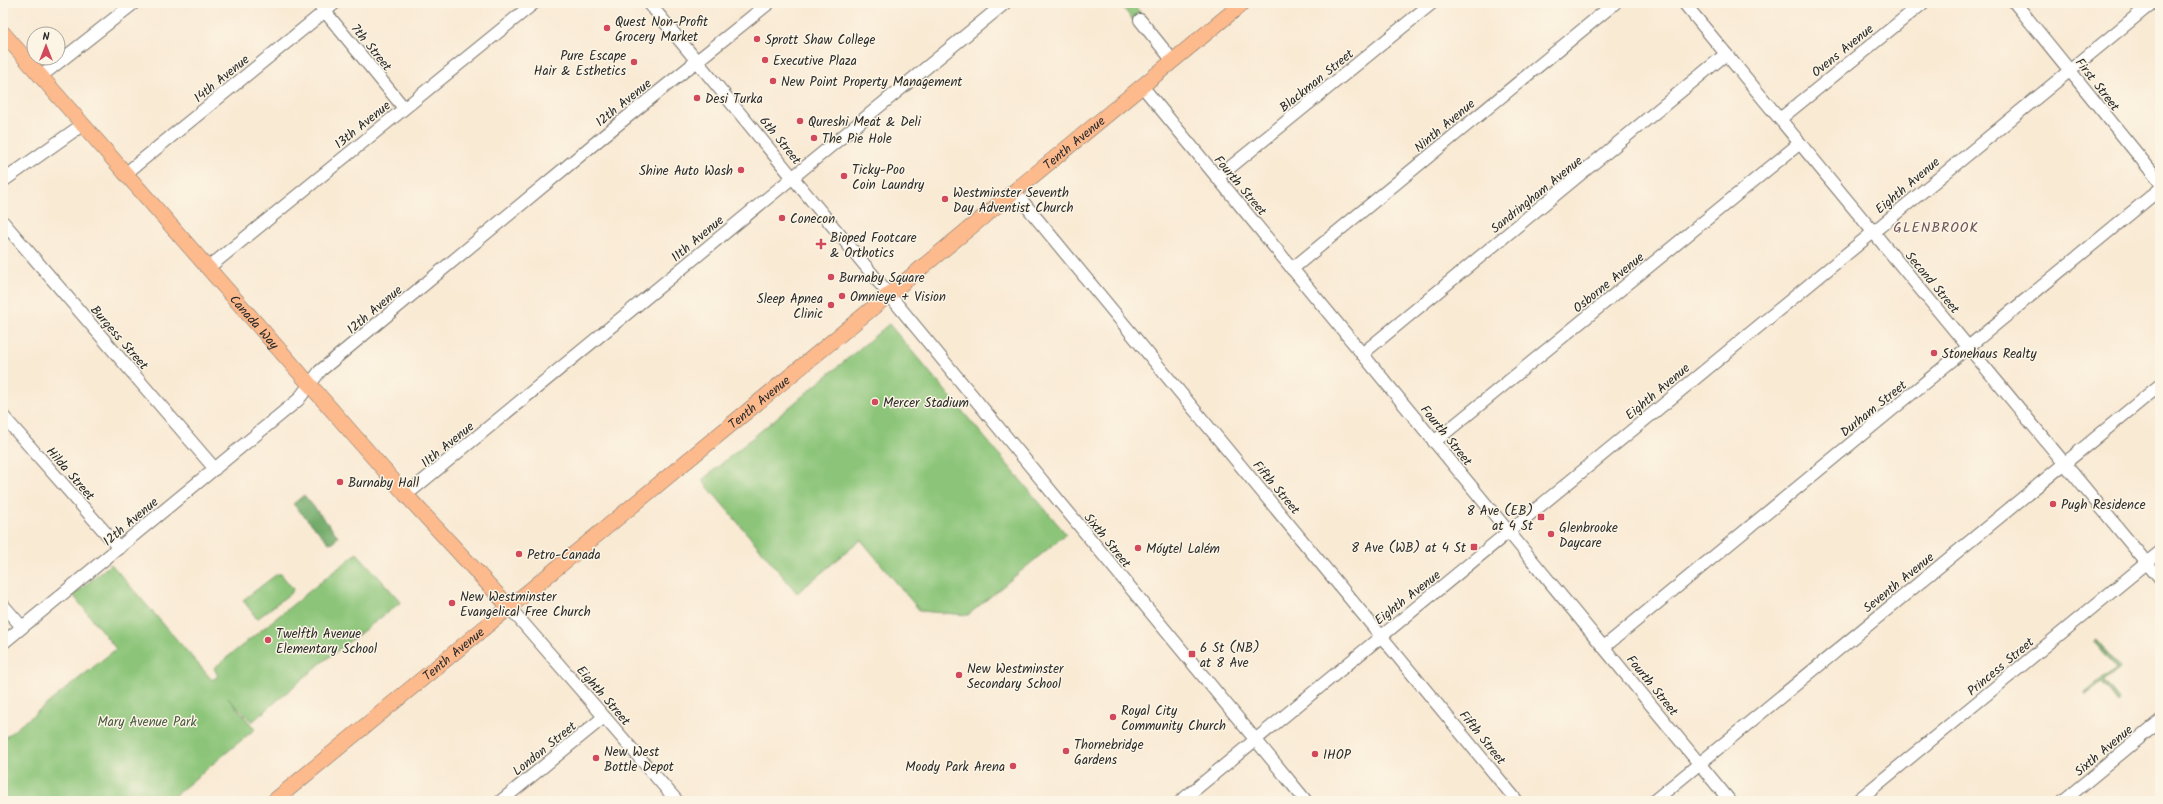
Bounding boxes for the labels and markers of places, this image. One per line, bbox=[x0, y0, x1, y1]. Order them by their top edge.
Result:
place label: Quest Non-Profit Grocery Market bbox=[615, 12, 709, 48]
marker: Quest Non-Profit Grocery Market bbox=[602, 23, 612, 33]
place label: Sprott Shaw College bbox=[765, 30, 876, 51]
marker: Sprott Shaw College bbox=[752, 34, 762, 44]
place label: Pure Escape Hair & Esthetics bbox=[534, 46, 626, 82]
place label: Executive Plaza bbox=[773, 51, 857, 72]
marker: Executive Plaza bbox=[760, 55, 770, 65]
marker: Pure Escape Hair & Esthetics bbox=[629, 57, 639, 67]
place label: New Point Property Management bbox=[781, 72, 963, 93]
marker: New Point Property Management bbox=[768, 76, 778, 86]
place label: Desi Turka bbox=[705, 89, 763, 110]
marker: Desi Turka bbox=[692, 93, 702, 103]
place label: Qureshi Meat & Deli bbox=[808, 112, 922, 133]
marker: Qureshi Meat & Deli bbox=[795, 116, 805, 126]
place label: The Pie Hole bbox=[822, 129, 892, 150]
marker: The Pie Hole bbox=[809, 133, 819, 143]
place label: Ticky-Poo Coin Laundry bbox=[852, 160, 925, 196]
place label: Shine Auto Wash bbox=[639, 161, 733, 182]
marker: Shine Auto Wash bbox=[736, 165, 746, 175]
marker: Ticky-Poo Coin Laundry bbox=[839, 171, 849, 181]
place label: Westminster Seventh Day Adventist Church bbox=[953, 183, 1073, 219]
marker: Westminster Seventh Day Adventist Church bbox=[940, 194, 950, 204]
place label: Conecon bbox=[790, 209, 835, 230]
marker: Conecon bbox=[777, 213, 787, 223]
place label: Bioped Footcare & Orthotics bbox=[830, 228, 917, 264]
marker: Bioped Footcare & Orthotics bbox=[815, 238, 827, 250]
place label: Burnaby Square bbox=[839, 268, 925, 289]
marker: Burnaby Square bbox=[826, 272, 836, 282]
place label: Omnieye + Vision bbox=[850, 287, 946, 308]
place label: Sleep Apnea Clinic bbox=[757, 289, 823, 325]
marker: Omnieye + Vision bbox=[837, 291, 847, 301]
marker: Sleep Apnea Clinic bbox=[826, 300, 836, 310]
place label: Stonehaus Realty bbox=[1942, 344, 2037, 365]
marker: Stonehaus Realty bbox=[1929, 348, 1939, 358]
place label: Mercer Stadium bbox=[883, 393, 969, 414]
marker: Mercer Stadium bbox=[870, 397, 880, 407]
place label: Burnaby Hall bbox=[348, 473, 419, 494]
marker: Burnaby Hall bbox=[335, 477, 345, 487]
place label: Pugh Residence bbox=[2061, 495, 2146, 516]
marker: Pugh Residence bbox=[2048, 499, 2058, 509]
place label: 8 Ave (EB) at 4 St bbox=[1467, 501, 1534, 537]
marker: 8 Ave (EB) at 4 St bbox=[1536, 512, 1546, 522]
place label: Glenbrooke Daycare bbox=[1559, 518, 1618, 554]
marker: Glenbrooke Daycare bbox=[1546, 529, 1556, 539]
place label: 8 Ave (WB) at 4 St bbox=[1351, 538, 1467, 559]
place label: Móytel Lalém bbox=[1146, 539, 1220, 560]
marker: 8 Ave (WB) at 4 St bbox=[1469, 542, 1479, 552]
marker: Móytel Lalém bbox=[1133, 543, 1143, 553]
place label: Petro-Canada bbox=[527, 545, 601, 566]
marker: Petro-Canada bbox=[514, 549, 524, 559]
place label: New Westminster Evangelical Free Church bbox=[460, 587, 591, 623]
marker: New Westminster Evangelical Free Church bbox=[447, 598, 457, 608]
place label: Twelfth Avenue Elementary School bbox=[276, 624, 377, 660]
marker: Twelfth Avenue Elementary School bbox=[263, 635, 273, 645]
place label: 6 St (NB) at 8 Ave bbox=[1200, 638, 1260, 674]
marker: 6 St (NB) at 8 Ave bbox=[1187, 649, 1197, 659]
place label: New Westminster Secondary School bbox=[967, 659, 1064, 695]
marker: New Westminster Secondary School bbox=[954, 670, 964, 680]
place label: Royal City Community Church bbox=[1121, 701, 1226, 737]
marker: Royal City Community Church bbox=[1108, 712, 1118, 722]
place label: Thornebridge Gardens bbox=[1074, 735, 1144, 771]
place label: New West Bottle Depot bbox=[604, 742, 675, 778]
place label: IHOP bbox=[1323, 745, 1352, 766]
marker: Thornebridge Gardens bbox=[1061, 746, 1071, 756]
marker: IHOP bbox=[1310, 749, 1320, 759]
marker: New West Bottle Depot bbox=[591, 753, 601, 763]
place label: Moody Park Arena bbox=[905, 757, 1005, 778]
marker: Moody Park Arena bbox=[1008, 761, 1018, 771]

